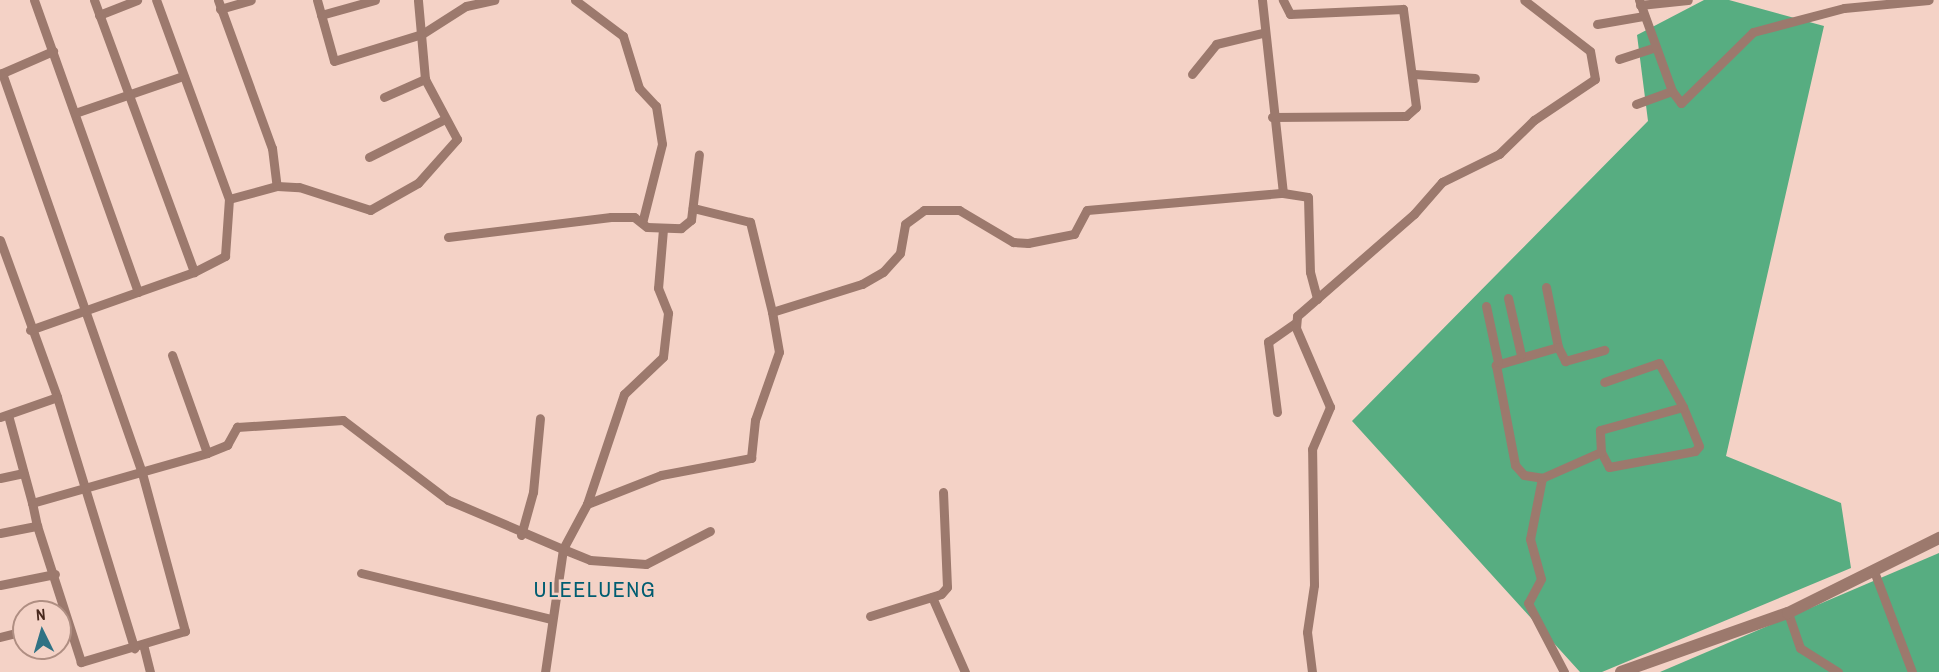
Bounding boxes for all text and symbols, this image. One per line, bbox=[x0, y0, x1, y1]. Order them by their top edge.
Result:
district label: ULEELUENG bbox=[534, 577, 656, 603]
north arrow bbox=[12, 600, 72, 660]
text: N bbox=[35, 603, 46, 625]

